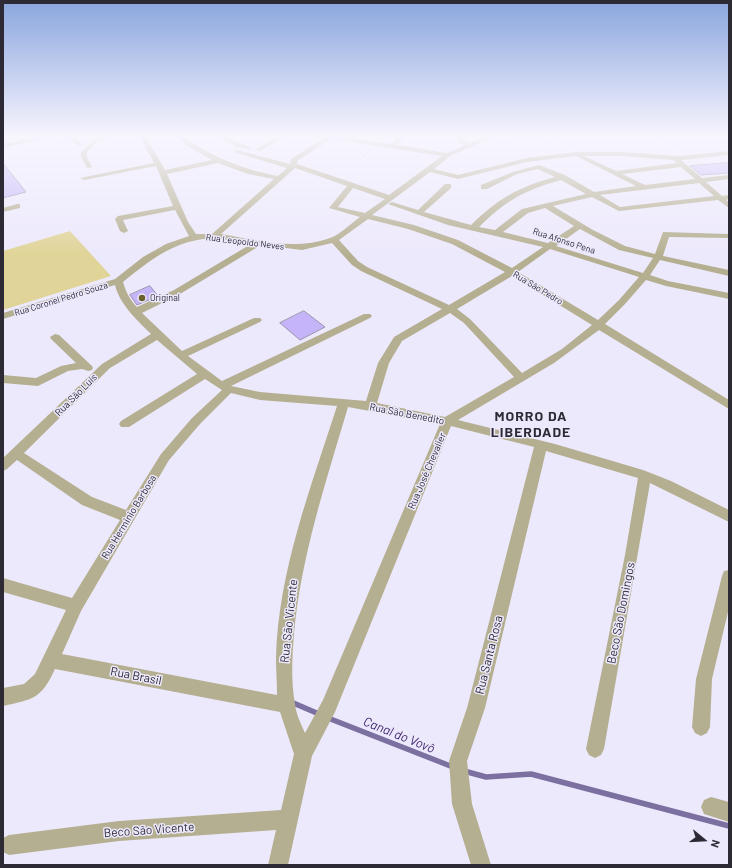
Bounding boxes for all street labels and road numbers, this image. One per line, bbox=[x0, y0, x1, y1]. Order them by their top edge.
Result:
street label: Rua Afonso Pena bbox=[531, 226, 597, 256]
street label: Rua Leopoldo Neves bbox=[205, 232, 285, 252]
street label: Rua São Pedro bbox=[511, 269, 565, 307]
street label: Rua Coronel Pedro Souza bbox=[13, 280, 109, 318]
street label: Rua São Luís bbox=[52, 371, 100, 419]
street label: Rua São Benedito bbox=[369, 401, 445, 427]
street label: Rua José Chevalier bbox=[405, 431, 449, 511]
street label: Rua Herminio Barbosa bbox=[99, 473, 159, 561]
street label: Beco São Domingos bbox=[604, 561, 638, 665]
street label: Rua São Vicente bbox=[277, 578, 301, 664]
street label: Rua Santa Rosa bbox=[472, 614, 506, 696]
street label: Rua Brasil bbox=[109, 664, 163, 688]
street label: Beco São Vicente bbox=[103, 820, 195, 840]

